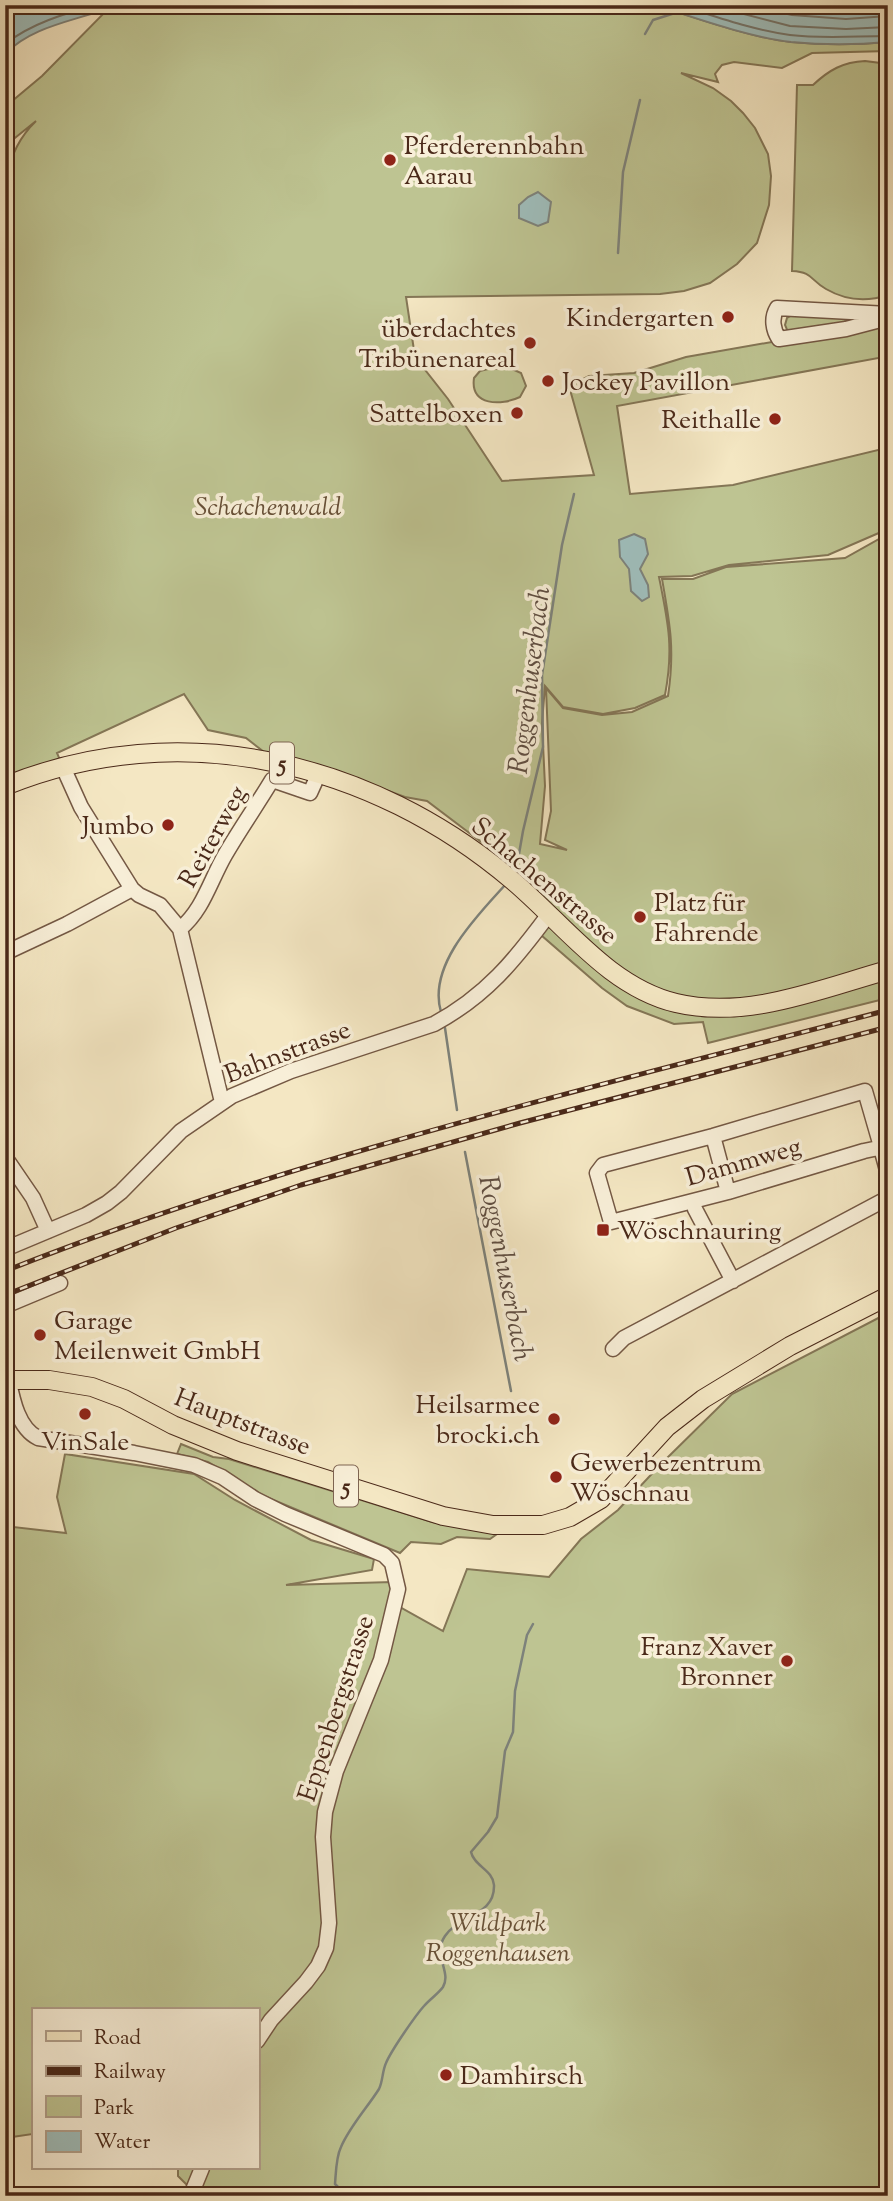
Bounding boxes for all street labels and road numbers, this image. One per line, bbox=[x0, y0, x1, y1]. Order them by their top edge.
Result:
road number: 5 bbox=[270, 742, 294, 784]
street label: Reiterweg bbox=[171, 779, 257, 895]
street label: Schachenstrasse bbox=[462, 809, 625, 954]
street label: Bahnstrasse bbox=[219, 1012, 356, 1094]
street label: Dammweg bbox=[682, 1129, 806, 1197]
street label: Hauptstrasse bbox=[168, 1380, 316, 1466]
road number: 5 bbox=[334, 1466, 358, 1506]
street label: Eppenbergstrasse bbox=[290, 1611, 385, 1807]

